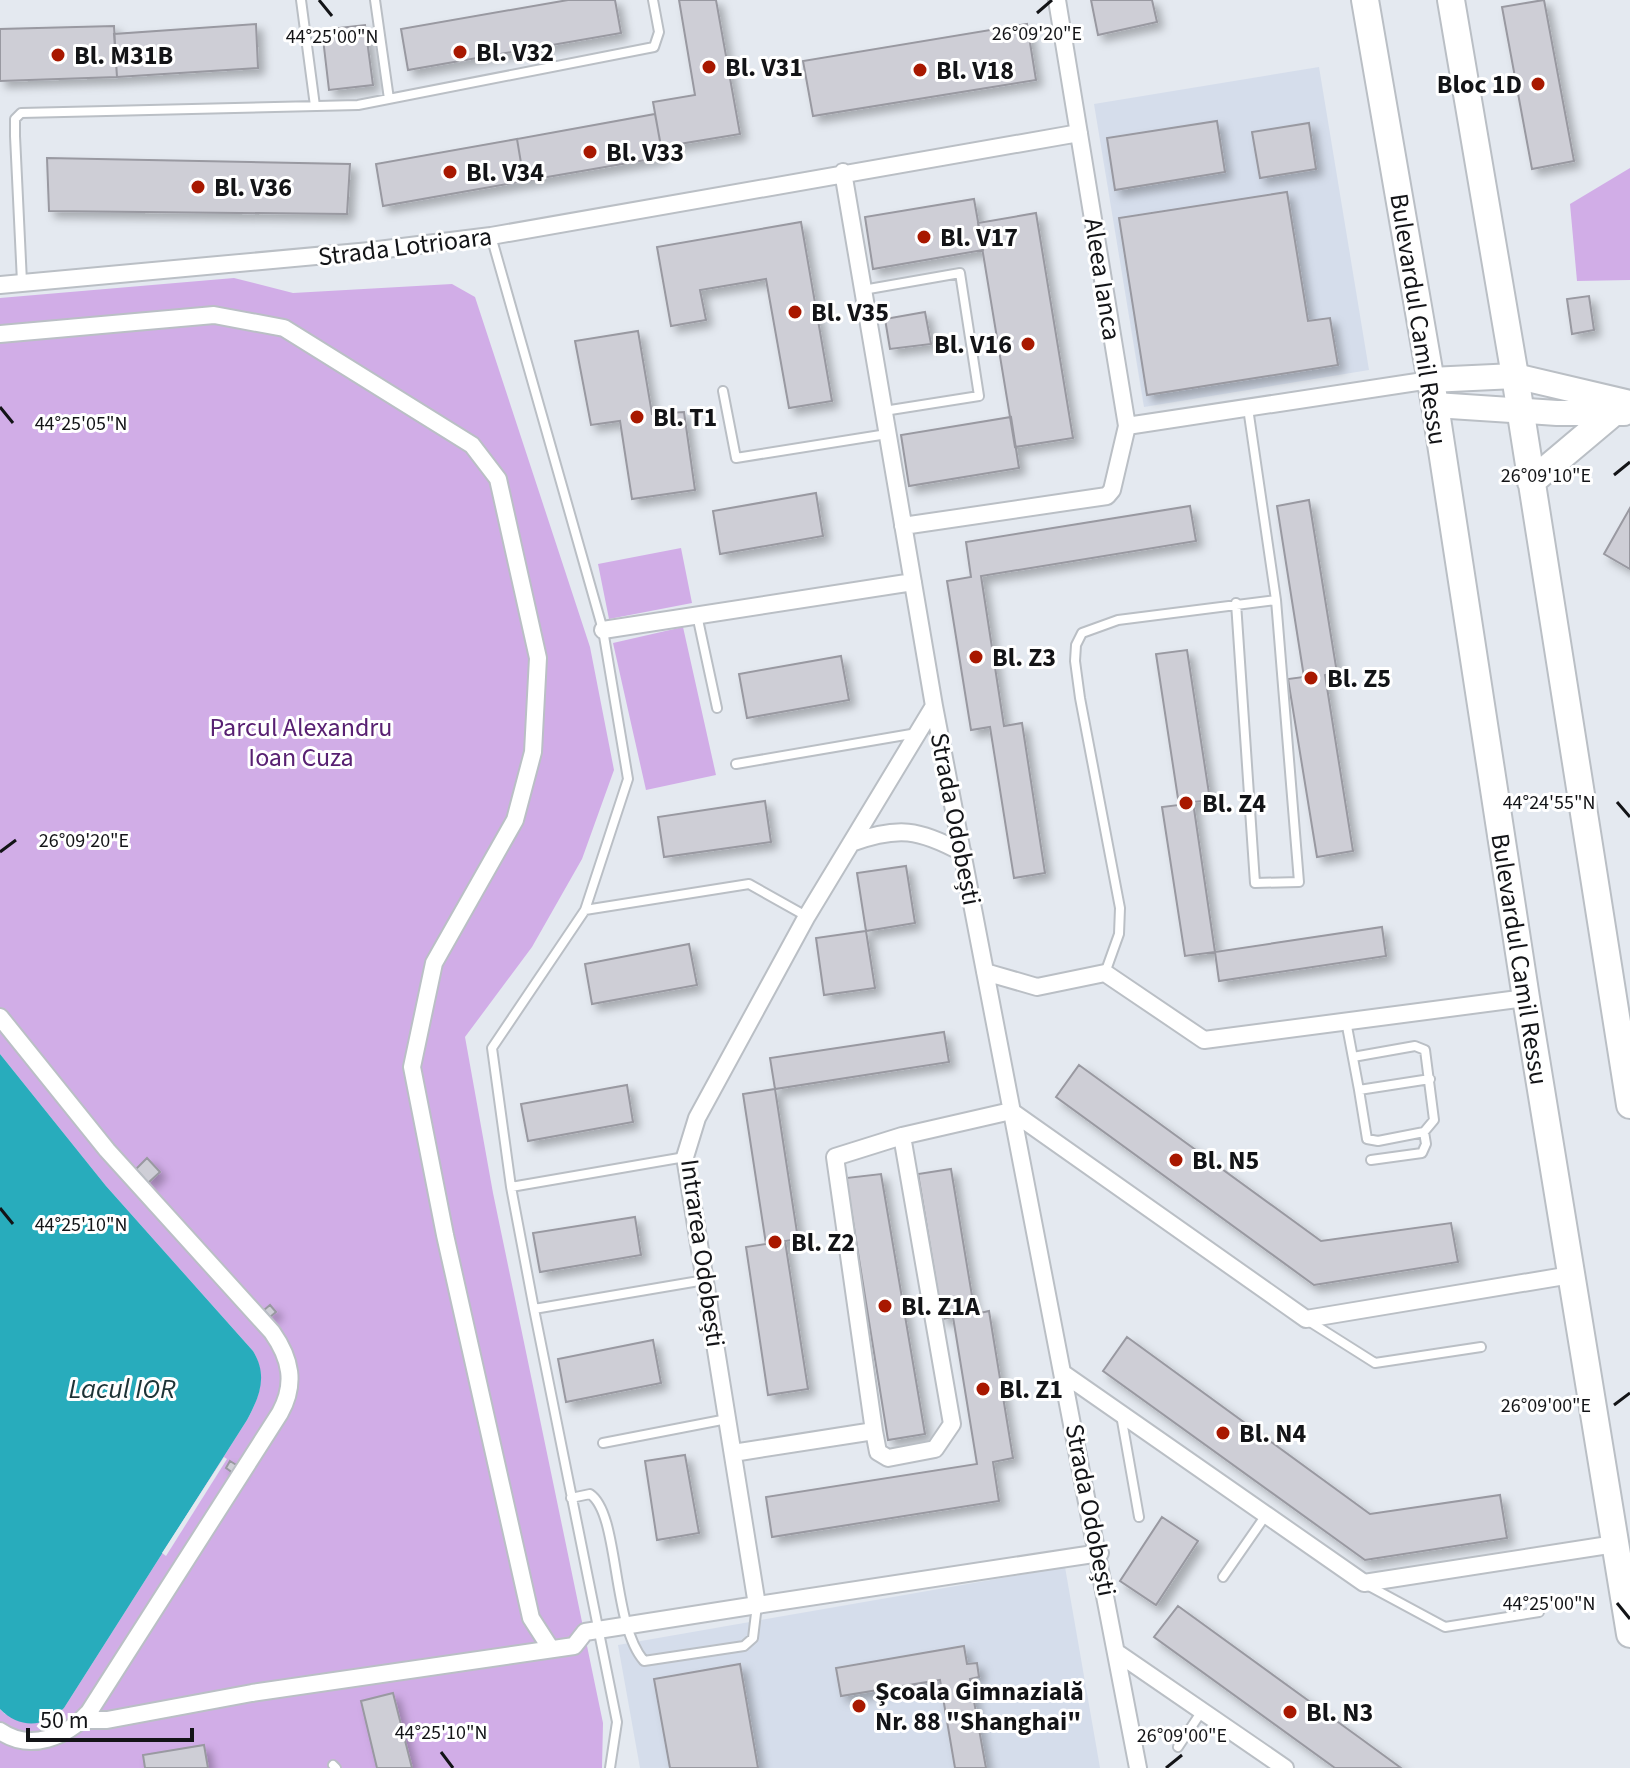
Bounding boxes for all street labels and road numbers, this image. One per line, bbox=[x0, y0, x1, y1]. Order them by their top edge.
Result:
street label: Bulevardul Camil Ressu bbox=[1380, 191, 1457, 447]
street label: Aleea Ianca bbox=[1075, 215, 1130, 343]
street label: Strada Lotrioara bbox=[316, 217, 494, 276]
street label: Strada Odobești bbox=[921, 730, 990, 908]
street label: Bulevardul Camil Ressu bbox=[1481, 831, 1558, 1087]
street label: Intrarea Odobești bbox=[671, 1157, 734, 1350]
street label: Strada Odobești bbox=[1056, 1421, 1125, 1599]

